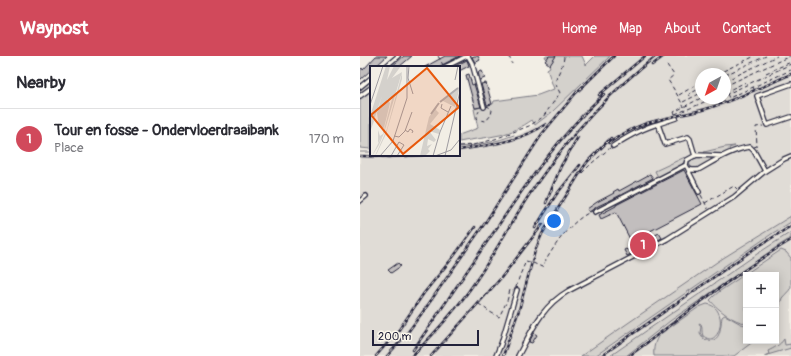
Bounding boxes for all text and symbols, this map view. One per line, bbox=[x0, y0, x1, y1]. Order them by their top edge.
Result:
text: Waypost bbox=[20, 16, 89, 40]
text: Home bbox=[562, 20, 597, 37]
text: Map bbox=[619, 20, 642, 37]
text: About bbox=[664, 20, 700, 37]
text: Contact bbox=[722, 20, 771, 37]
inset map bbox=[370, 66, 460, 156]
north arrow bbox=[695, 68, 731, 104]
text: Nearby bbox=[16, 72, 65, 93]
text: Tour en fosse - Ondervloerdraaibank bbox=[54, 121, 279, 140]
text: 1 bbox=[26, 131, 32, 147]
text: 170 m bbox=[309, 131, 344, 147]
text: Place bbox=[54, 140, 83, 156]
your location bbox=[544, 211, 564, 231]
pin: 1 bbox=[630, 230, 656, 260]
map controls bbox=[743, 272, 779, 344]
button: + bbox=[743, 272, 779, 308]
button: − bbox=[743, 308, 779, 344]
scale bar bbox=[372, 328, 479, 347]
text: 200 m bbox=[378, 330, 411, 343]

